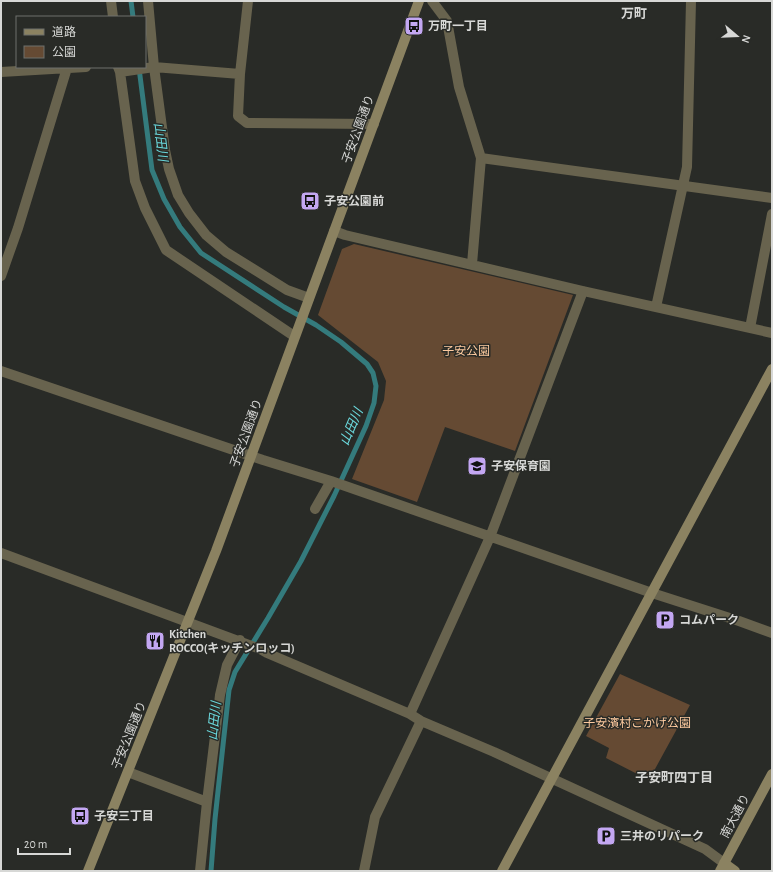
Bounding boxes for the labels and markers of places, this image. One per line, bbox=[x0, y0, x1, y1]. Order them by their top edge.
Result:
bus stop icon: 万町一丁目 bbox=[403, 15, 425, 37]
place label: 万町一丁目 bbox=[428, 20, 488, 32]
bus stop icon: 子安公園前 bbox=[299, 190, 321, 212]
place label: 子安公園前 bbox=[324, 194, 384, 207]
school or university icon: 子安保育園 bbox=[466, 455, 488, 477]
place label: 子安保育園 bbox=[491, 459, 551, 472]
parking icon: コムパーク bbox=[654, 609, 676, 631]
place label: コムパーク bbox=[679, 614, 739, 626]
place label: Kitchen ROCCO(キッチンロッコ) bbox=[169, 628, 295, 655]
restaurant icon: Kitchen ROCCO(キッチンロッコ) bbox=[144, 630, 166, 652]
bus stop icon: 子安三丁目 bbox=[69, 805, 91, 827]
place label: 子安三丁目 bbox=[94, 810, 154, 822]
parking icon: 三井のリパーク bbox=[595, 825, 617, 847]
place label: 三井のリパーク bbox=[620, 829, 704, 842]

